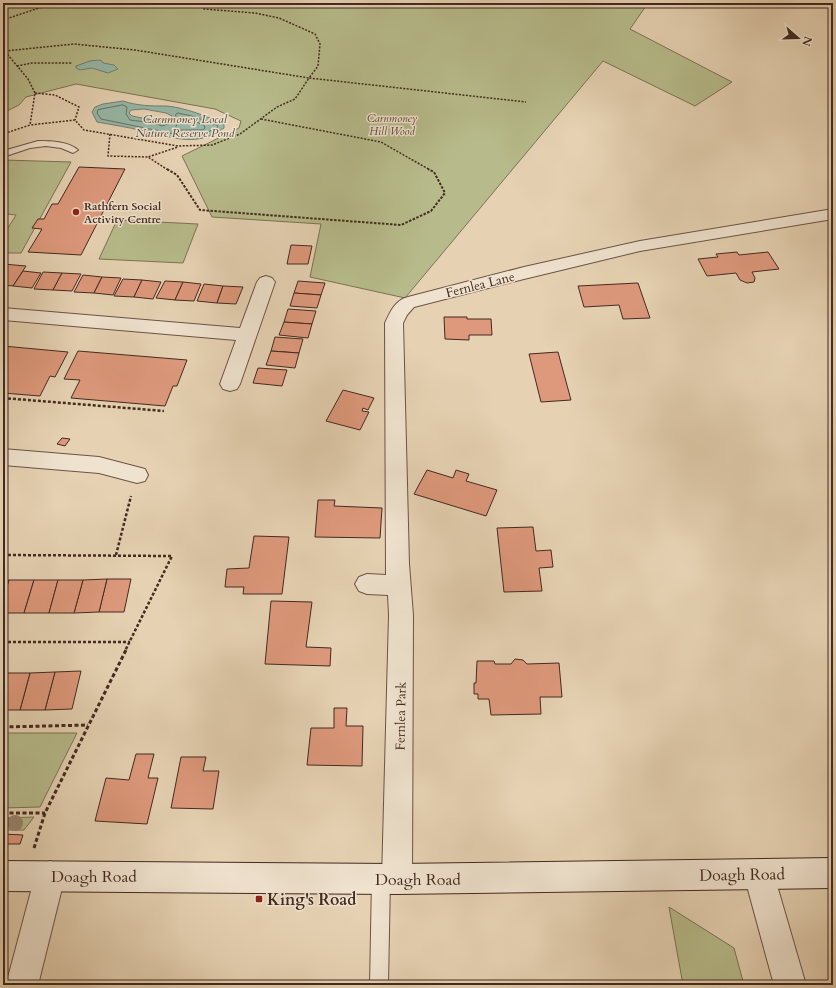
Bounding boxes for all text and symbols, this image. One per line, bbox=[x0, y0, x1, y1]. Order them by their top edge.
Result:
north arrow bbox=[778, 18, 818, 58]
text: N bbox=[798, 34, 816, 49]
water label: Carnmoney Local Nature Reserve Pond bbox=[136, 111, 236, 141]
park label: Carnmoney Hill Wood bbox=[367, 111, 418, 139]
place label: Rathfern Social Activity Centre bbox=[84, 199, 162, 227]
marker: Rathfern Social Activity Centre bbox=[71, 207, 81, 217]
street label: Fernlea Lane bbox=[444, 268, 517, 302]
street label: Fernlea Park bbox=[391, 681, 411, 751]
street label: Doagh Road bbox=[699, 863, 786, 887]
street label: Doagh Road bbox=[51, 866, 137, 888]
street label: Doagh Road bbox=[375, 869, 461, 891]
place label: King's Road bbox=[267, 889, 356, 911]
marker: King's Road bbox=[254, 894, 264, 904]

